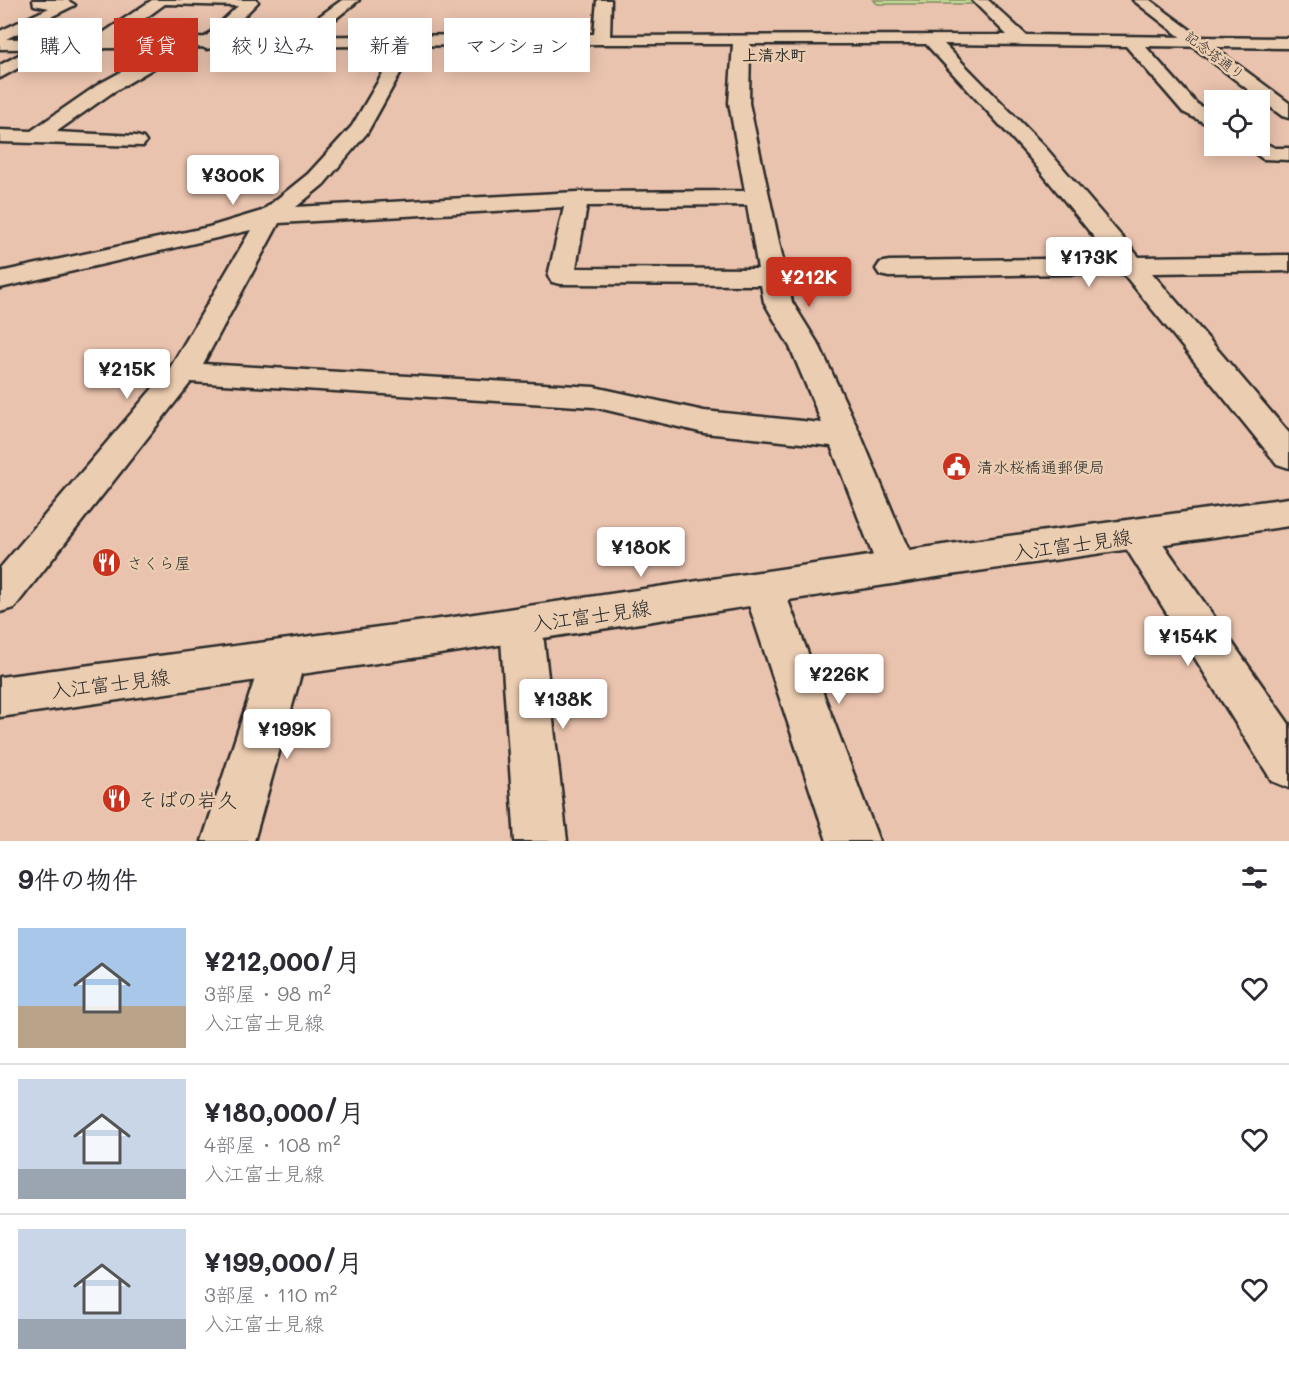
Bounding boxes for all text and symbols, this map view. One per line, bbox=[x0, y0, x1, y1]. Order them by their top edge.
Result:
chip: 購入 bbox=[18, 18, 102, 72]
chip: 賃貸 bbox=[114, 18, 198, 72]
chip: 絞り込み bbox=[210, 18, 336, 72]
chip: 新着 bbox=[348, 18, 432, 72]
chip: マンション bbox=[444, 18, 590, 72]
street label: 記念塔通り bbox=[1181, 26, 1249, 84]
district label: 上清水町 bbox=[742, 44, 806, 65]
map controls bbox=[1204, 90, 1270, 156]
button: locate bbox=[1204, 90, 1270, 156]
pin: ¥300K bbox=[191, 155, 275, 206]
text: ¥300K bbox=[201, 161, 265, 187]
pin: ¥173K bbox=[1047, 237, 1131, 288]
text: ¥173K bbox=[1060, 243, 1118, 269]
pin: ¥212K bbox=[767, 257, 851, 308]
text: ¥212K bbox=[780, 263, 838, 289]
pin: ¥215K bbox=[85, 349, 169, 400]
text: ¥215K bbox=[98, 355, 156, 381]
public building icon: 清水桜橋通郵便局 bbox=[940, 450, 972, 482]
place label: 清水桜橋通郵便局 bbox=[977, 456, 1105, 477]
street label: 入江富士見線 bbox=[1011, 523, 1133, 565]
pin: ¥180K bbox=[599, 527, 683, 578]
text: ¥180K bbox=[611, 533, 671, 559]
restaurant icon: さくら屋 bbox=[90, 546, 122, 578]
place label: さくら屋 bbox=[127, 552, 191, 573]
street label: 入江富士見線 bbox=[530, 594, 652, 636]
pin: ¥154K bbox=[1146, 616, 1230, 667]
text: ¥154K bbox=[1158, 622, 1218, 648]
pin: ¥226K bbox=[797, 654, 881, 705]
text: ¥226K bbox=[809, 660, 869, 686]
street label: 入江富士見線 bbox=[49, 663, 171, 703]
pin: ¥138K bbox=[521, 679, 605, 730]
text: ¥138K bbox=[533, 685, 593, 711]
pin: ¥199K bbox=[245, 709, 329, 760]
text: ¥199K bbox=[257, 715, 317, 741]
restaurant icon: そばの岩久 bbox=[101, 783, 133, 815]
place label: そばの岩久 bbox=[138, 786, 237, 812]
icon: filters bbox=[1238, 861, 1271, 894]
text: 9件の物件 bbox=[18, 862, 138, 896]
text: ¥212,000/月 bbox=[204, 944, 361, 978]
icon: home bbox=[66, 952, 138, 1024]
icon: heart bbox=[1238, 972, 1271, 1005]
text: 3部屋 · 98 m² bbox=[204, 980, 331, 1006]
text: 入江富士見線 bbox=[204, 1009, 324, 1035]
text: ¥180,000/月 bbox=[204, 1095, 365, 1129]
icon: home bbox=[66, 1103, 138, 1175]
icon: heart bbox=[1238, 1123, 1271, 1156]
text: 4部屋 · 108 m² bbox=[204, 1131, 341, 1157]
text: 入江富士見線 bbox=[204, 1160, 324, 1186]
text: ¥199,000/月 bbox=[204, 1245, 363, 1279]
icon: home bbox=[66, 1253, 138, 1325]
icon: heart bbox=[1238, 1273, 1271, 1306]
text: 3部屋 · 110 m² bbox=[204, 1281, 337, 1307]
text: 入江富士見線 bbox=[204, 1310, 324, 1336]

